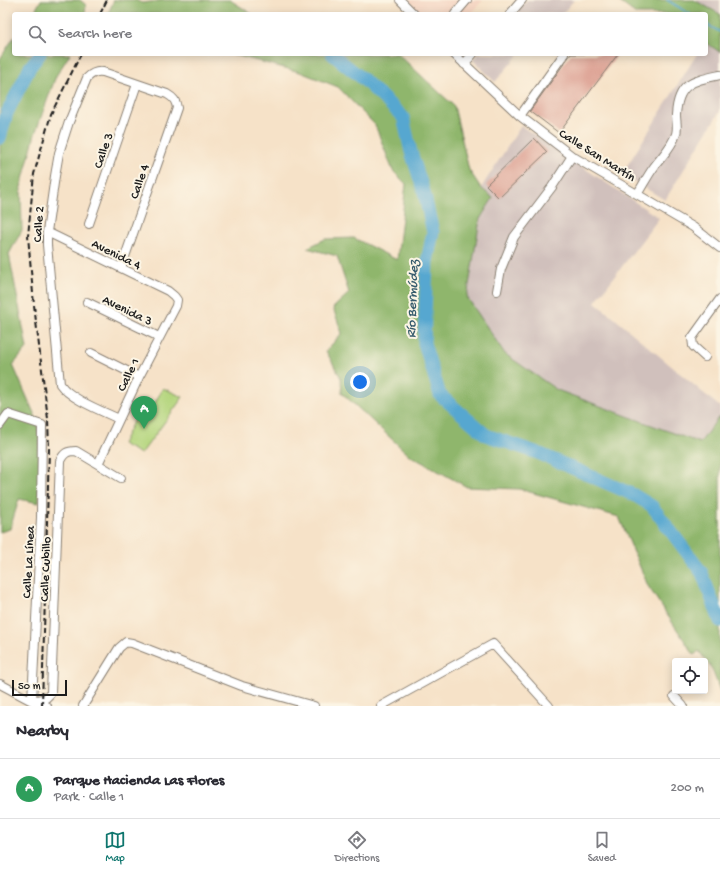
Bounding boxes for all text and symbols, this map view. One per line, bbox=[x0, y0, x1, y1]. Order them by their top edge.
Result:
search box bbox=[12, 12, 708, 56]
icon: search bbox=[26, 23, 48, 45]
text: Search here bbox=[58, 25, 132, 43]
street label: Calle San Martín bbox=[556, 127, 638, 186]
street label: Calle 3 bbox=[91, 131, 117, 171]
street label: Calle 4 bbox=[127, 162, 153, 201]
street label: Calle 2 bbox=[31, 205, 48, 243]
street label: Avenida 4 bbox=[89, 237, 143, 274]
water label: Río Bermúdez bbox=[404, 259, 423, 339]
street label: Avenida 3 bbox=[99, 293, 155, 330]
street label: Calle 1 bbox=[115, 356, 144, 394]
your location bbox=[350, 372, 370, 392]
pin: A bbox=[131, 396, 157, 429]
street label: Calle La Línea bbox=[20, 525, 39, 599]
street label: Calle Cubillo bbox=[38, 536, 55, 602]
map controls bbox=[672, 658, 708, 694]
button: locate bbox=[672, 658, 708, 694]
scale bar bbox=[12, 678, 67, 697]
text: 50 m bbox=[18, 681, 40, 693]
text: Nearby bbox=[16, 722, 69, 742]
text: Parque Hacienda Las Flores bbox=[54, 772, 224, 790]
text: A bbox=[25, 781, 33, 796]
text: 200 m bbox=[671, 781, 704, 796]
text: Park · Calle 1 bbox=[54, 790, 124, 805]
tab: Map bbox=[104, 829, 126, 865]
tab: Directions bbox=[335, 829, 379, 865]
tab: Saved bbox=[588, 829, 616, 865]

